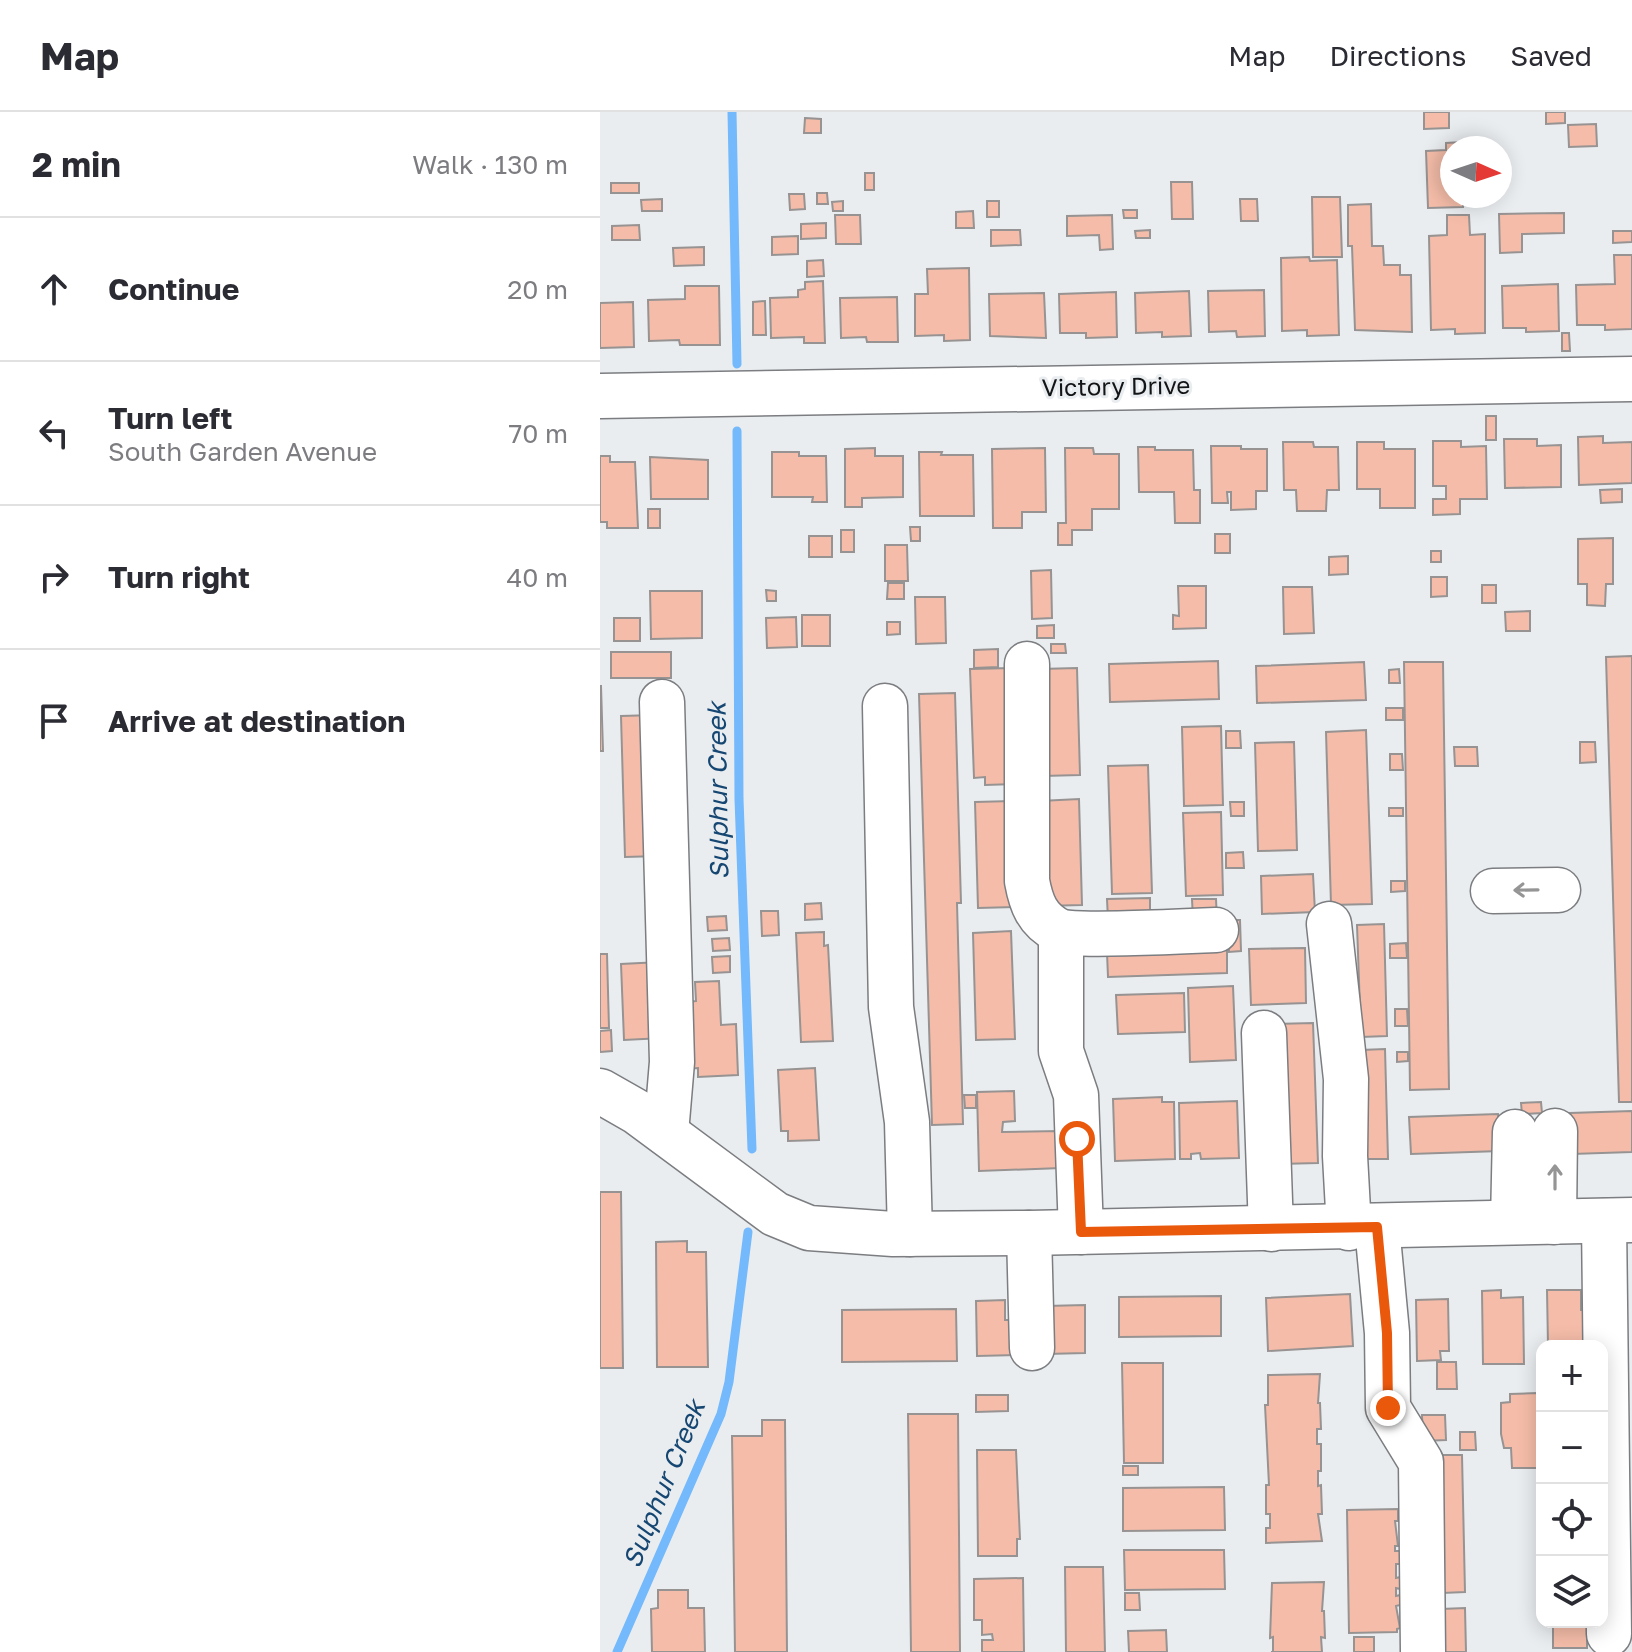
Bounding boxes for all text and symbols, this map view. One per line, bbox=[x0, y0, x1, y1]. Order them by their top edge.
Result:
text: Map bbox=[40, 33, 119, 78]
text: Map bbox=[1228, 39, 1285, 72]
text: Directions bbox=[1329, 39, 1466, 72]
text: Saved bbox=[1510, 39, 1592, 72]
north arrow bbox=[1440, 136, 1512, 208]
text: 2 min bbox=[32, 144, 121, 184]
text: Walk · 130 m bbox=[412, 149, 568, 180]
icon: ahead bbox=[32, 267, 76, 311]
text: Continue bbox=[108, 271, 239, 307]
text: 20 m bbox=[507, 274, 568, 305]
street label: Victory Drive bbox=[1041, 370, 1191, 401]
text: Turn left bbox=[108, 400, 233, 436]
icon: left bbox=[32, 411, 76, 455]
text: 70 m bbox=[509, 418, 568, 449]
text: South Garden Avenue bbox=[108, 436, 377, 467]
icon: right bbox=[32, 555, 76, 599]
text: Turn right bbox=[108, 559, 250, 595]
text: 40 m bbox=[507, 562, 568, 593]
icon: arrive bbox=[32, 699, 76, 743]
water label: Sulphur Creek bbox=[700, 700, 735, 880]
text: Arrive at destination bbox=[108, 703, 405, 739]
one-way arrow bbox=[1513, 883, 1540, 898]
route start bbox=[1059, 1121, 1095, 1157]
one-way arrow bbox=[1547, 1164, 1563, 1191]
map controls bbox=[1536, 1340, 1608, 1628]
button: + bbox=[1536, 1340, 1608, 1412]
route end bbox=[1370, 1390, 1406, 1426]
water label: Sulphur Creek bbox=[616, 1394, 712, 1572]
button: − bbox=[1536, 1412, 1608, 1484]
button: locate bbox=[1536, 1484, 1608, 1556]
button: layers bbox=[1536, 1556, 1608, 1628]

